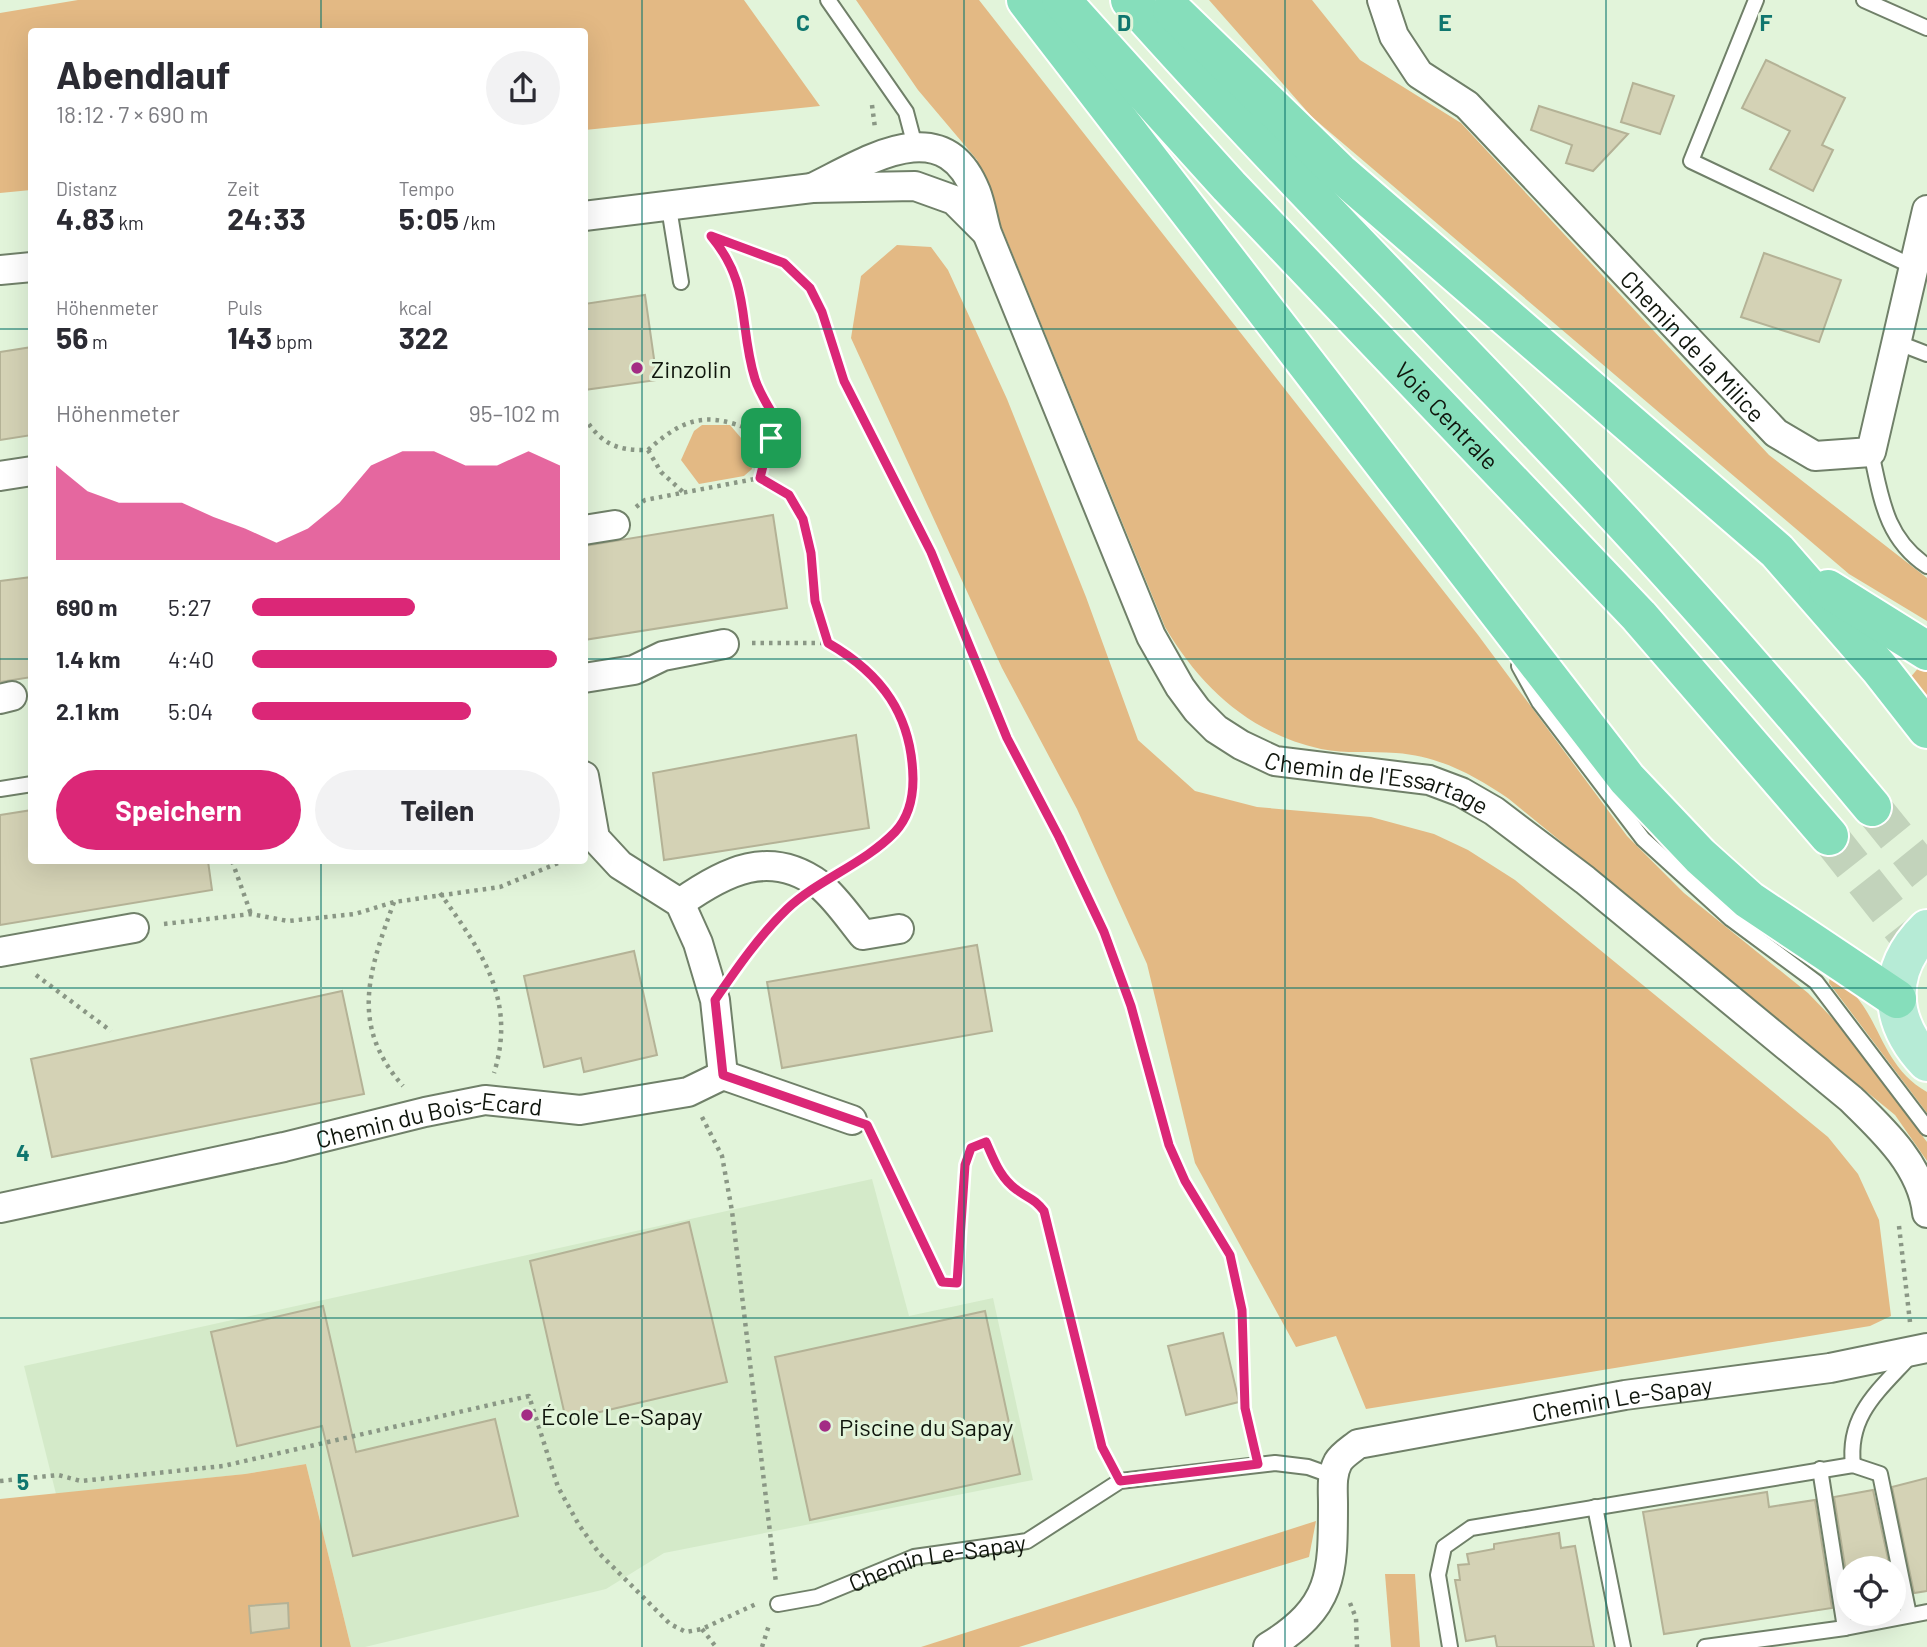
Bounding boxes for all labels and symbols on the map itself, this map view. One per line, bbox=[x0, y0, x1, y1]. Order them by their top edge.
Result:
text: C bbox=[796, 8, 810, 36]
text: D bbox=[1117, 8, 1131, 36]
text: E bbox=[1438, 8, 1452, 36]
text: F bbox=[1760, 8, 1773, 36]
street label: Chemin de la Milice bbox=[1615, 264, 1772, 427]
place label: Zinzolin bbox=[651, 354, 732, 383]
street label: Voie Centrale bbox=[1389, 355, 1505, 475]
marker: Zinzolin bbox=[629, 360, 645, 376]
pin bbox=[741, 408, 801, 468]
street label: Chemin de l'Essartage bbox=[1260, 744, 1494, 820]
street label: Chemin du Bois-Ecard bbox=[313, 1085, 544, 1153]
text: 4 bbox=[16, 1138, 30, 1166]
street label: Chemin Le-Sapay bbox=[1529, 1369, 1714, 1426]
place label: École Le-Sapay bbox=[541, 1401, 703, 1430]
marker: École Le-Sapay bbox=[519, 1407, 535, 1423]
place label: Piscine du Sapay bbox=[839, 1412, 1013, 1441]
marker: Piscine du Sapay bbox=[817, 1418, 833, 1434]
text: 5 bbox=[17, 1467, 29, 1495]
street label: Chemin Le-Sapay bbox=[844, 1527, 1028, 1597]

